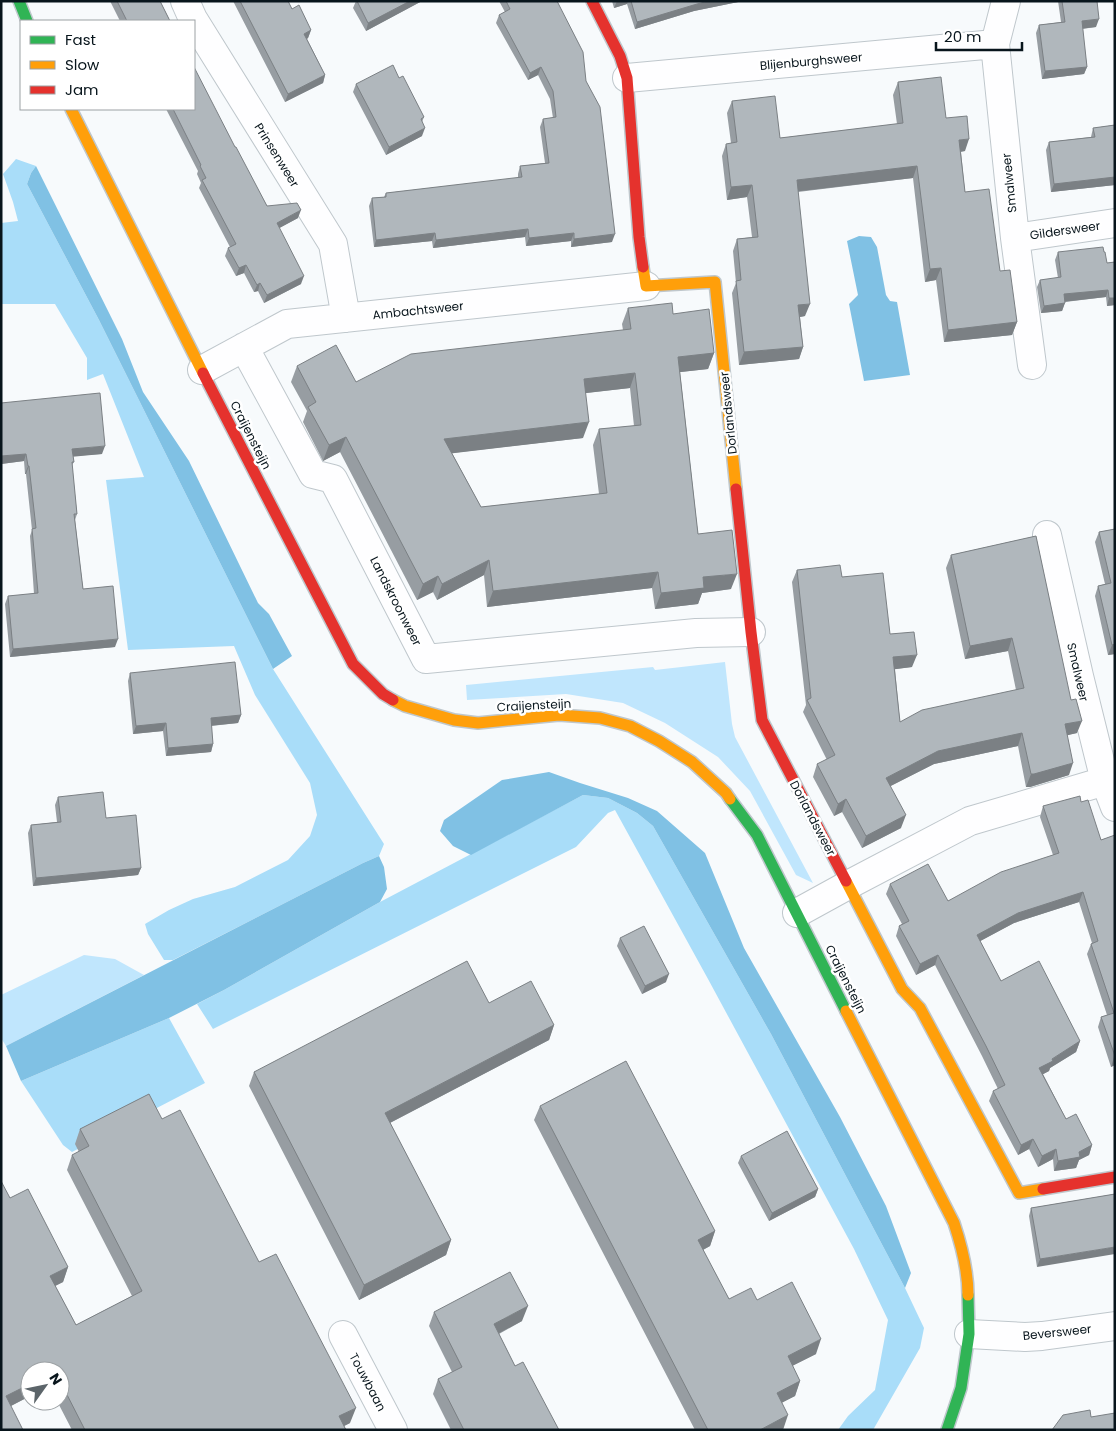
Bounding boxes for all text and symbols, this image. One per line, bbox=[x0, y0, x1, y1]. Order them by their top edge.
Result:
legend bbox=[20, 20, 195, 110]
scale bar bbox=[936, 20, 1022, 52]
text: 20 m bbox=[944, 26, 982, 47]
text: Fast bbox=[65, 29, 96, 50]
street label: Blijenburghsweer bbox=[759, 48, 863, 74]
text: Slow bbox=[65, 54, 100, 75]
text: Jam bbox=[65, 79, 99, 100]
street label: Prinsenweer bbox=[251, 120, 304, 191]
street label: Smalweer bbox=[997, 152, 1021, 214]
street label: Gildersweer bbox=[1029, 217, 1102, 243]
street label: Ambachtsweer bbox=[372, 297, 465, 323]
street label: Dorlandsweer bbox=[715, 370, 741, 455]
street label: Craijensteijn bbox=[226, 398, 276, 472]
street label: Landskroonweer bbox=[366, 553, 426, 649]
street label: Smalweer bbox=[1063, 641, 1093, 703]
street label: Craijensteijn bbox=[496, 695, 572, 715]
street label: Dorlandsweer bbox=[786, 777, 840, 859]
street label: Craijensteijn bbox=[821, 942, 871, 1016]
street label: Beversweer bbox=[1022, 1320, 1093, 1344]
street label: Touwbaan bbox=[346, 1350, 390, 1414]
north arrow bbox=[20, 1361, 70, 1411]
text: N bbox=[45, 1369, 67, 1389]

